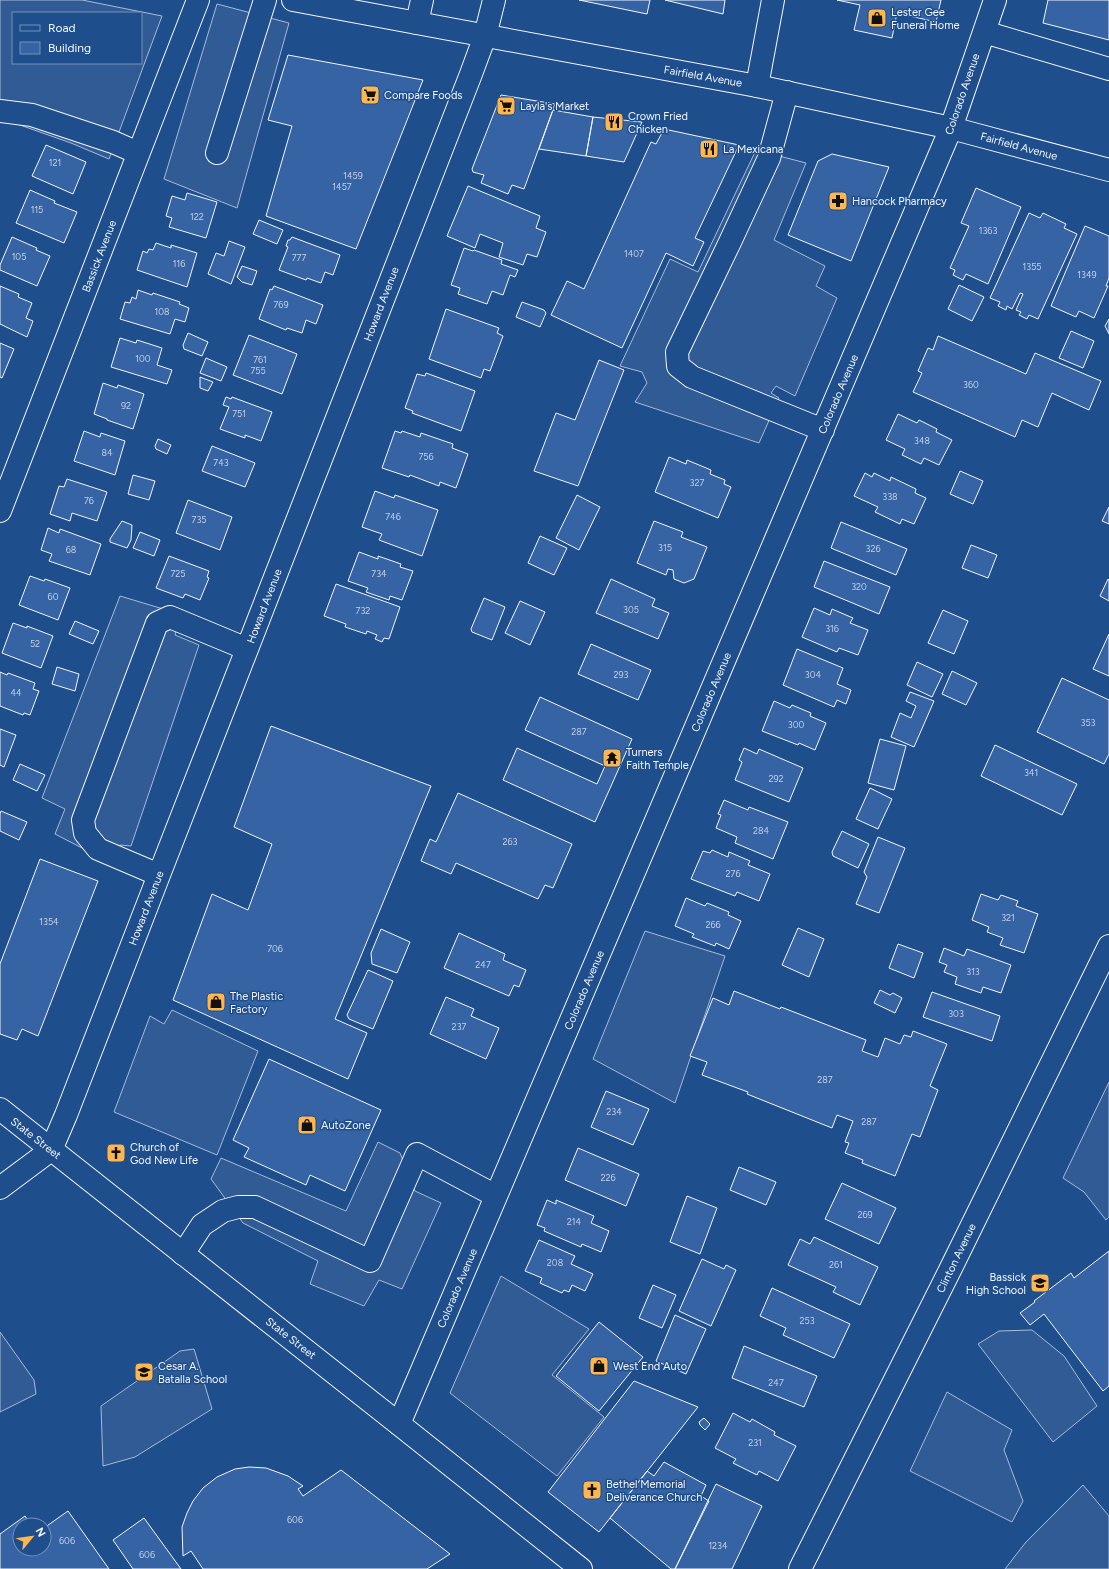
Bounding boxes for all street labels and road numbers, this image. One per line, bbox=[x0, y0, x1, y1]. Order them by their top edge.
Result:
street label: Colorado Avenue bbox=[942, 52, 982, 137]
street label: Fairfield Avenue bbox=[663, 63, 743, 90]
street label: Fairfield Avenue bbox=[979, 130, 1059, 163]
street label: Bassick Avenue bbox=[80, 218, 119, 294]
street label: Howard Avenue bbox=[361, 265, 402, 343]
street label: Colorado Avenue bbox=[816, 352, 861, 436]
street label: Howard Avenue bbox=[244, 567, 285, 645]
street label: Colorado Avenue bbox=[689, 650, 734, 734]
street label: Howard Avenue bbox=[126, 869, 167, 947]
street label: Colorado Avenue bbox=[562, 948, 607, 1032]
street label: State Street bbox=[8, 1115, 63, 1162]
street label: Clinton Avenue bbox=[934, 1221, 979, 1295]
street label: Colorado Avenue bbox=[435, 1246, 480, 1330]
street label: State Street bbox=[263, 1315, 318, 1362]

